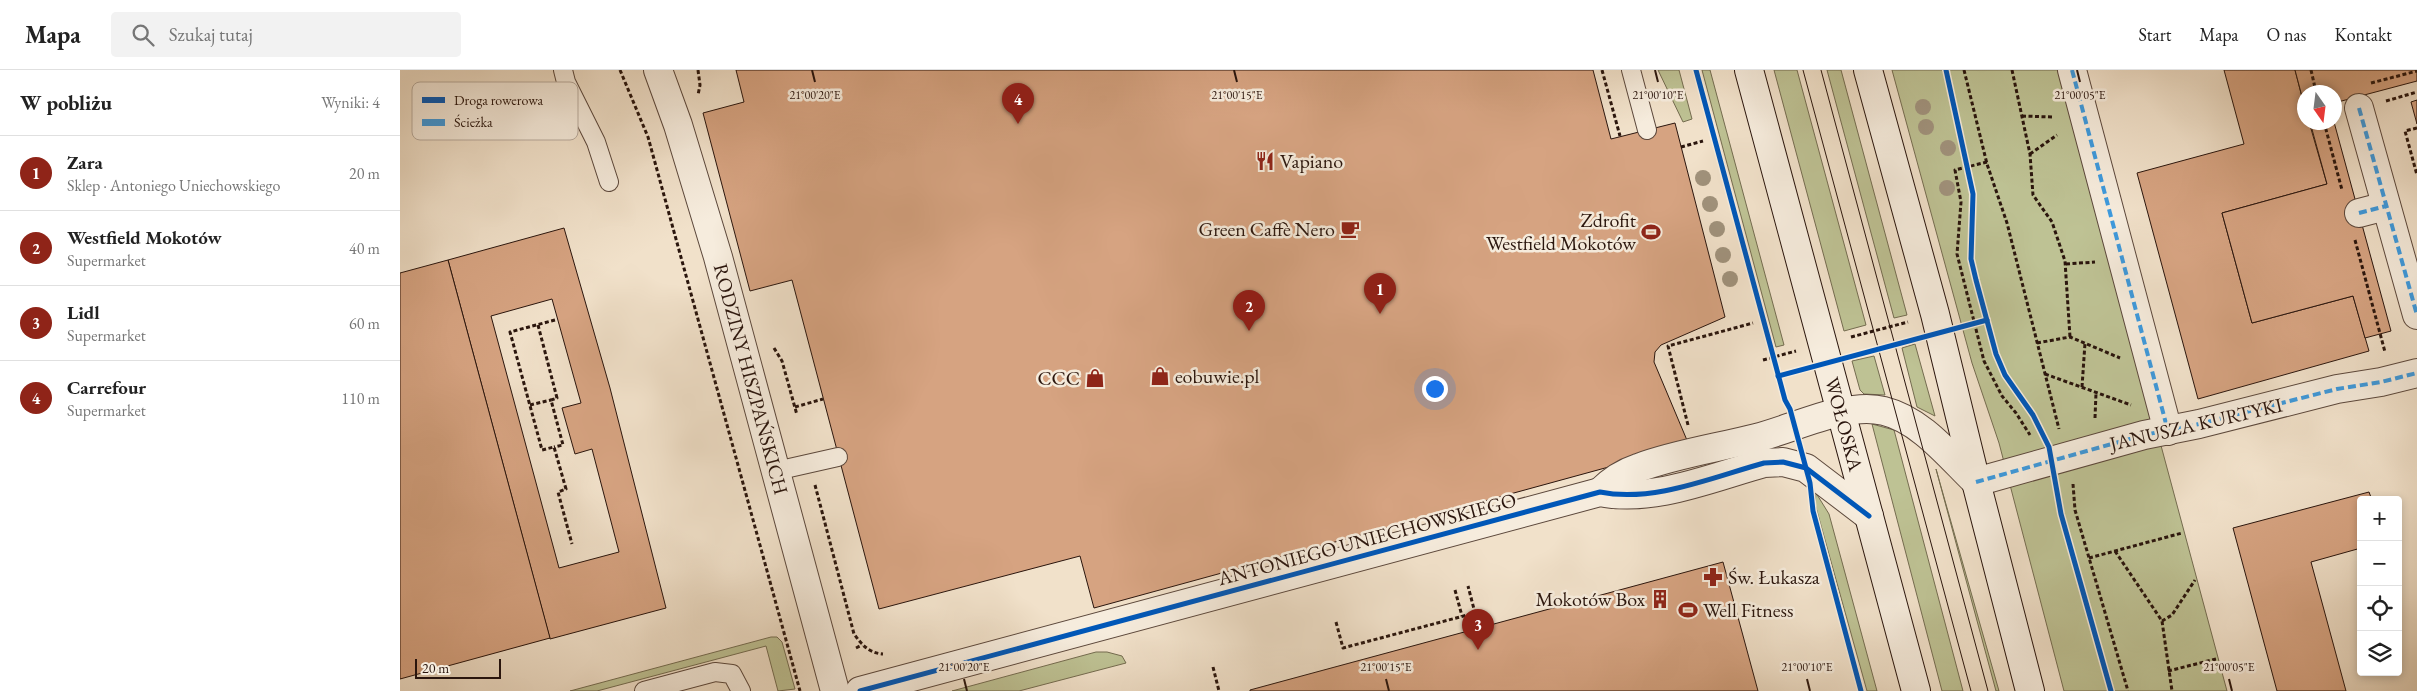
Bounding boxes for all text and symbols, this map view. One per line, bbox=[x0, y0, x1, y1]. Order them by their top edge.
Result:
search box bbox=[111, 12, 461, 57]
text: Mapa bbox=[25, 19, 81, 50]
icon: search bbox=[129, 21, 157, 49]
text: Szukaj tutaj bbox=[169, 22, 253, 47]
text: Start bbox=[2138, 23, 2171, 46]
text: Mapa bbox=[2199, 23, 2239, 46]
text: O nas bbox=[2267, 23, 2306, 46]
text: Kontakt bbox=[2334, 23, 2392, 46]
legend bbox=[412, 82, 578, 140]
pin: 4 bbox=[1002, 83, 1034, 124]
north arrow bbox=[2297, 85, 2342, 130]
text: 21°00'20"E bbox=[789, 87, 841, 103]
text: 21°00'15"E bbox=[1211, 87, 1263, 103]
text: 21°00'10"E bbox=[1632, 87, 1684, 103]
text: 21°00'05"E bbox=[2054, 87, 2106, 103]
text: W pobliżu bbox=[20, 89, 112, 116]
text: Droga rowerowa bbox=[454, 91, 544, 109]
text: Wyniki: 4 bbox=[321, 92, 380, 113]
text: Ścieżka bbox=[454, 113, 493, 131]
place label: Vapiano bbox=[1280, 148, 1343, 174]
text: Zara bbox=[67, 150, 103, 175]
restaurant icon: Vapiano bbox=[1254, 150, 1276, 172]
text: 1 bbox=[32, 163, 40, 184]
text: 20 m bbox=[349, 163, 380, 184]
text: Sklep · Antoniego Uniechowskiego bbox=[67, 175, 280, 196]
place label: Zdrofit Westfield Mokotów bbox=[1486, 207, 1637, 256]
place label: Green Caffè Nero bbox=[1199, 216, 1335, 242]
cafe icon: Green Caffè Nero bbox=[1339, 218, 1361, 240]
sports icon: Zdrofit Westfield Mokotów bbox=[1640, 221, 1662, 243]
text: Westfield Mokotów bbox=[67, 225, 222, 250]
text: 2 bbox=[32, 238, 40, 259]
text: 40 m bbox=[349, 238, 380, 259]
text: Supermarket bbox=[67, 250, 146, 271]
street label: RODZINY HISZPAŃSKICH bbox=[708, 261, 794, 497]
pin: 1 bbox=[1364, 273, 1396, 314]
pin: 2 bbox=[1233, 290, 1265, 331]
text: Lidl bbox=[67, 300, 100, 325]
text: 3 bbox=[32, 313, 40, 334]
text: 60 m bbox=[349, 313, 380, 334]
text: Supermarket bbox=[67, 325, 146, 346]
place label: eobuwie.pl bbox=[1175, 363, 1259, 389]
place label: CCC bbox=[1037, 365, 1080, 391]
shop icon: eobuwie.pl bbox=[1149, 365, 1171, 387]
shop icon: CCC bbox=[1084, 367, 1106, 389]
street label: WOŁOSKA bbox=[1819, 374, 1869, 474]
text: Carrefour bbox=[67, 375, 146, 400]
your location bbox=[1422, 376, 1448, 402]
text: 4 bbox=[32, 388, 40, 409]
text: 110 m bbox=[341, 388, 380, 409]
street label: JANUSZA KURTYKI bbox=[2105, 391, 2285, 457]
text: Supermarket bbox=[67, 400, 146, 421]
street label: ANTONIEGO UNIECHOWSKIEGO bbox=[1214, 487, 1519, 592]
map controls bbox=[2357, 496, 2402, 676]
button: + bbox=[2357, 496, 2402, 541]
button: − bbox=[2357, 541, 2402, 586]
place label: Św. Łukasza bbox=[1728, 564, 1820, 590]
pharmacy icon: Św. Łukasza bbox=[1702, 566, 1724, 588]
place label: Mokotów Box bbox=[1535, 586, 1645, 612]
button: locate bbox=[2357, 586, 2402, 631]
building icon: Mokotów Box bbox=[1649, 588, 1671, 610]
place label: Well Fitness bbox=[1703, 597, 1793, 623]
sports icon: Well Fitness bbox=[1677, 599, 1699, 621]
pin: 3 bbox=[1462, 609, 1494, 650]
button: layers bbox=[2357, 631, 2402, 676]
scale bar bbox=[415, 656, 501, 679]
text: 20 m bbox=[422, 659, 449, 677]
text: 21°00'20"E bbox=[938, 659, 990, 675]
text: 21°00'15"E bbox=[1360, 659, 1412, 675]
text: 21°00'10"E bbox=[1781, 659, 1833, 675]
text: 21°00'05"E bbox=[2203, 659, 2255, 675]

